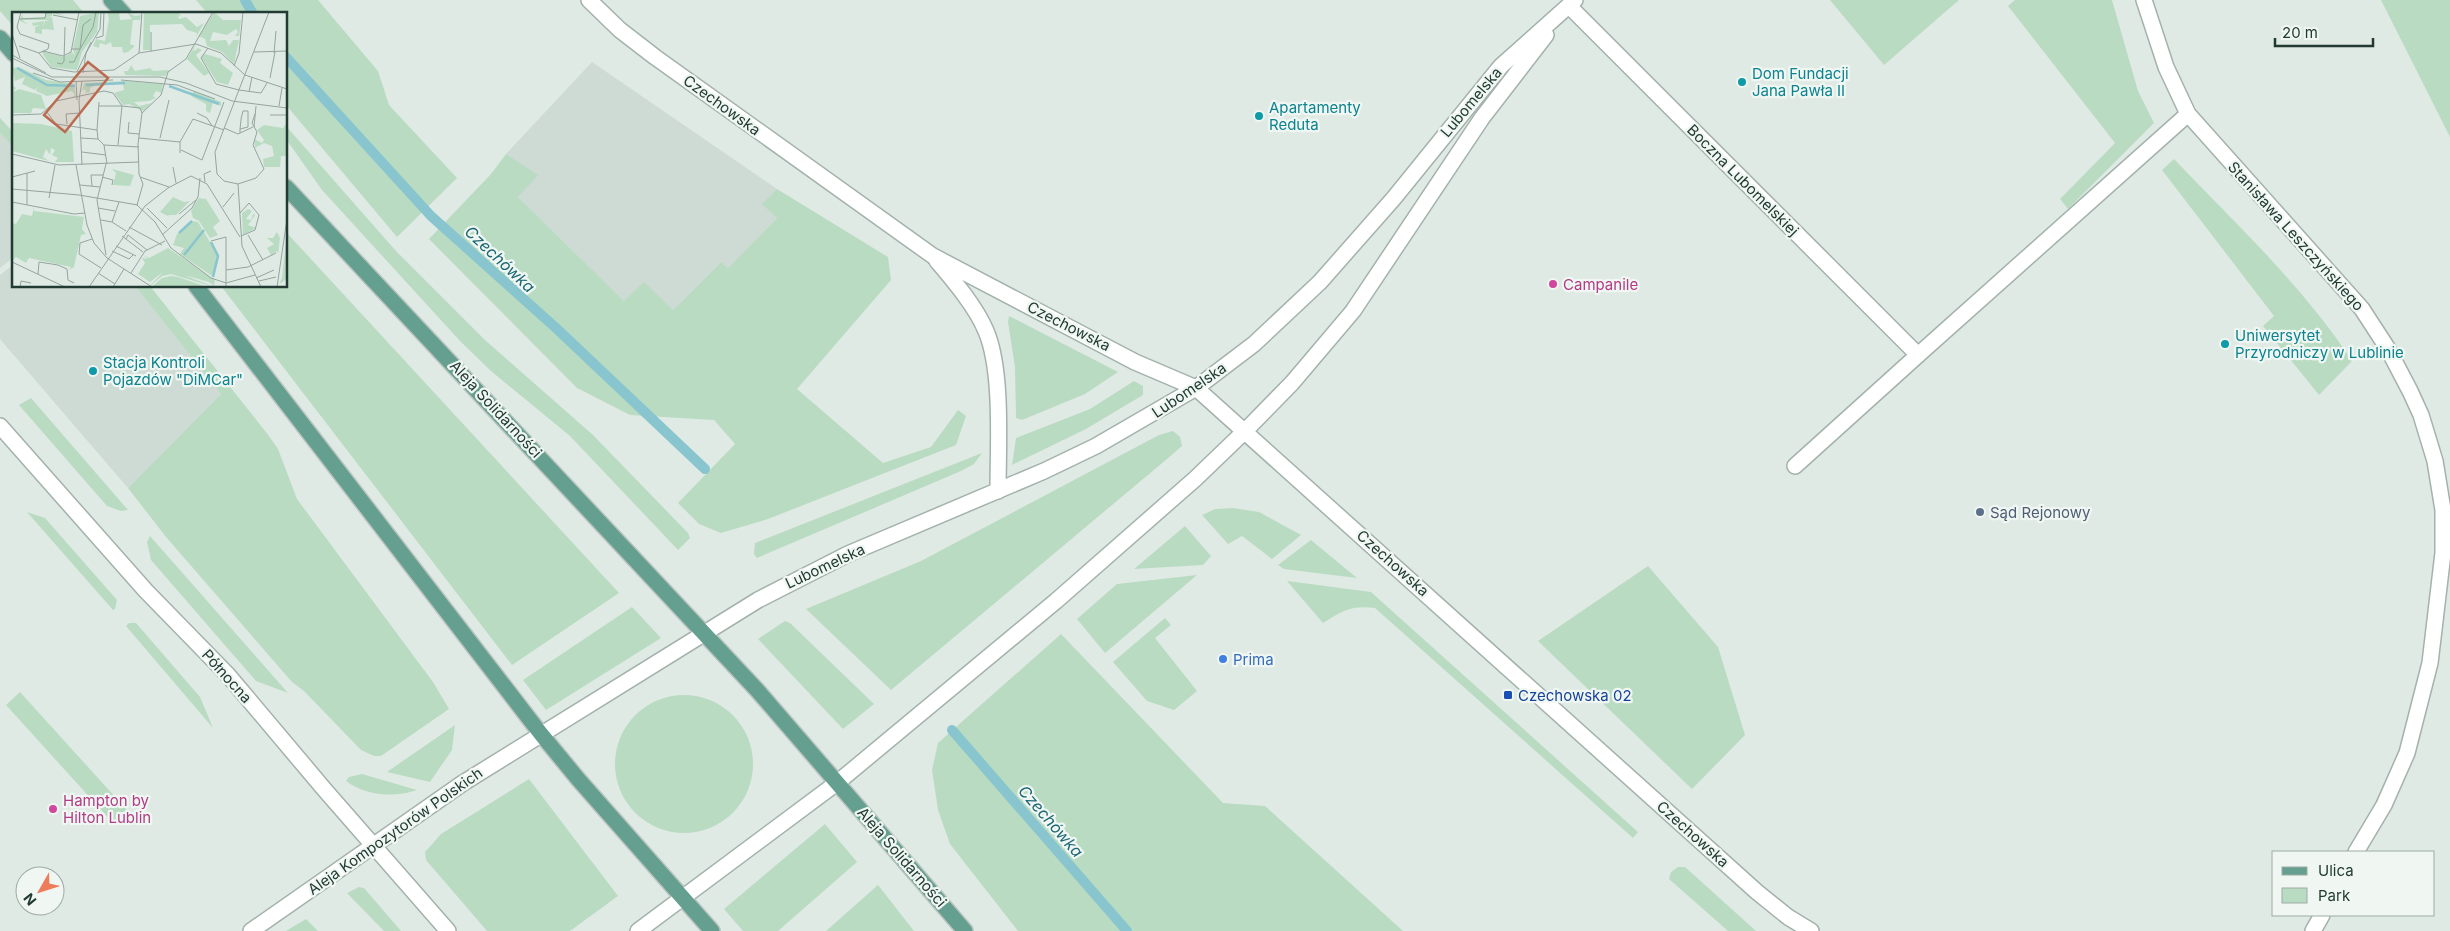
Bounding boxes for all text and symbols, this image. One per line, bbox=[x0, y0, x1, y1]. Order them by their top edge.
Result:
inset map bbox=[12, 12, 288, 288]
scale bar bbox=[2275, 15, 2372, 47]
text: 20 m bbox=[2282, 23, 2318, 42]
street label: Lubomelska bbox=[1436, 63, 1506, 141]
place label: Dom Fundacji Jana Pawła II bbox=[1752, 64, 1849, 100]
street label: Czechowska bbox=[680, 71, 764, 139]
marker: Dom Fundacji Jana Pawła II bbox=[1736, 76, 1748, 88]
place label: Apartamenty Reduta bbox=[1269, 98, 1361, 134]
marker: Apartamenty Reduta bbox=[1253, 110, 1265, 122]
street label: Boczna Lubomelskiej bbox=[1683, 120, 1803, 240]
street label: Stanisława Leszczyńskiego bbox=[2224, 157, 2368, 315]
water label: Czechówka bbox=[461, 221, 539, 297]
place label: Campanile bbox=[1563, 275, 1638, 294]
marker: Campanile bbox=[1547, 278, 1559, 290]
street label: Czechowska bbox=[1024, 297, 1114, 355]
place label: Uniwersytet Przyrodniczy w Lublinie bbox=[2235, 326, 2404, 362]
marker: Uniwersytet Przyrodniczy w Lublinie bbox=[2219, 338, 2231, 350]
place label: Stacja Kontroli Pojazdów "DiMCar" bbox=[103, 353, 243, 389]
street label: Aleja Solidarności bbox=[446, 356, 546, 462]
street label: Lubomelska bbox=[1148, 358, 1230, 422]
marker: Stacja Kontroli Pojazdów "DiMCar" bbox=[87, 365, 99, 377]
place label: Sąd Rejonowy bbox=[1990, 503, 2091, 522]
marker: Sąd Rejonowy bbox=[1974, 506, 1986, 518]
street label: Czechowska bbox=[1353, 526, 1433, 600]
street label: Lubomelska bbox=[782, 539, 868, 593]
street label: Północna bbox=[198, 645, 256, 707]
place label: Prima bbox=[1233, 650, 1274, 669]
marker: Prima bbox=[1217, 653, 1229, 665]
place label: Czechowska 02 bbox=[1518, 686, 1632, 705]
marker: Czechowska 02 bbox=[1502, 689, 1514, 701]
street label: Aleja Kompozytorów Polskich bbox=[304, 763, 486, 899]
water label: Czechówka bbox=[1014, 781, 1088, 861]
place label: Hampton by Hilton Lublin bbox=[63, 791, 151, 827]
street label: Czechowska bbox=[1653, 797, 1733, 871]
marker: Hampton by Hilton Lublin bbox=[47, 803, 59, 815]
street label: Aleja Solidarności bbox=[853, 803, 951, 911]
legend bbox=[2272, 851, 2435, 916]
text: Ulica bbox=[2318, 861, 2354, 880]
north arrow bbox=[15, 866, 65, 916]
text: Park bbox=[2318, 886, 2351, 905]
text: N bbox=[20, 890, 39, 909]

